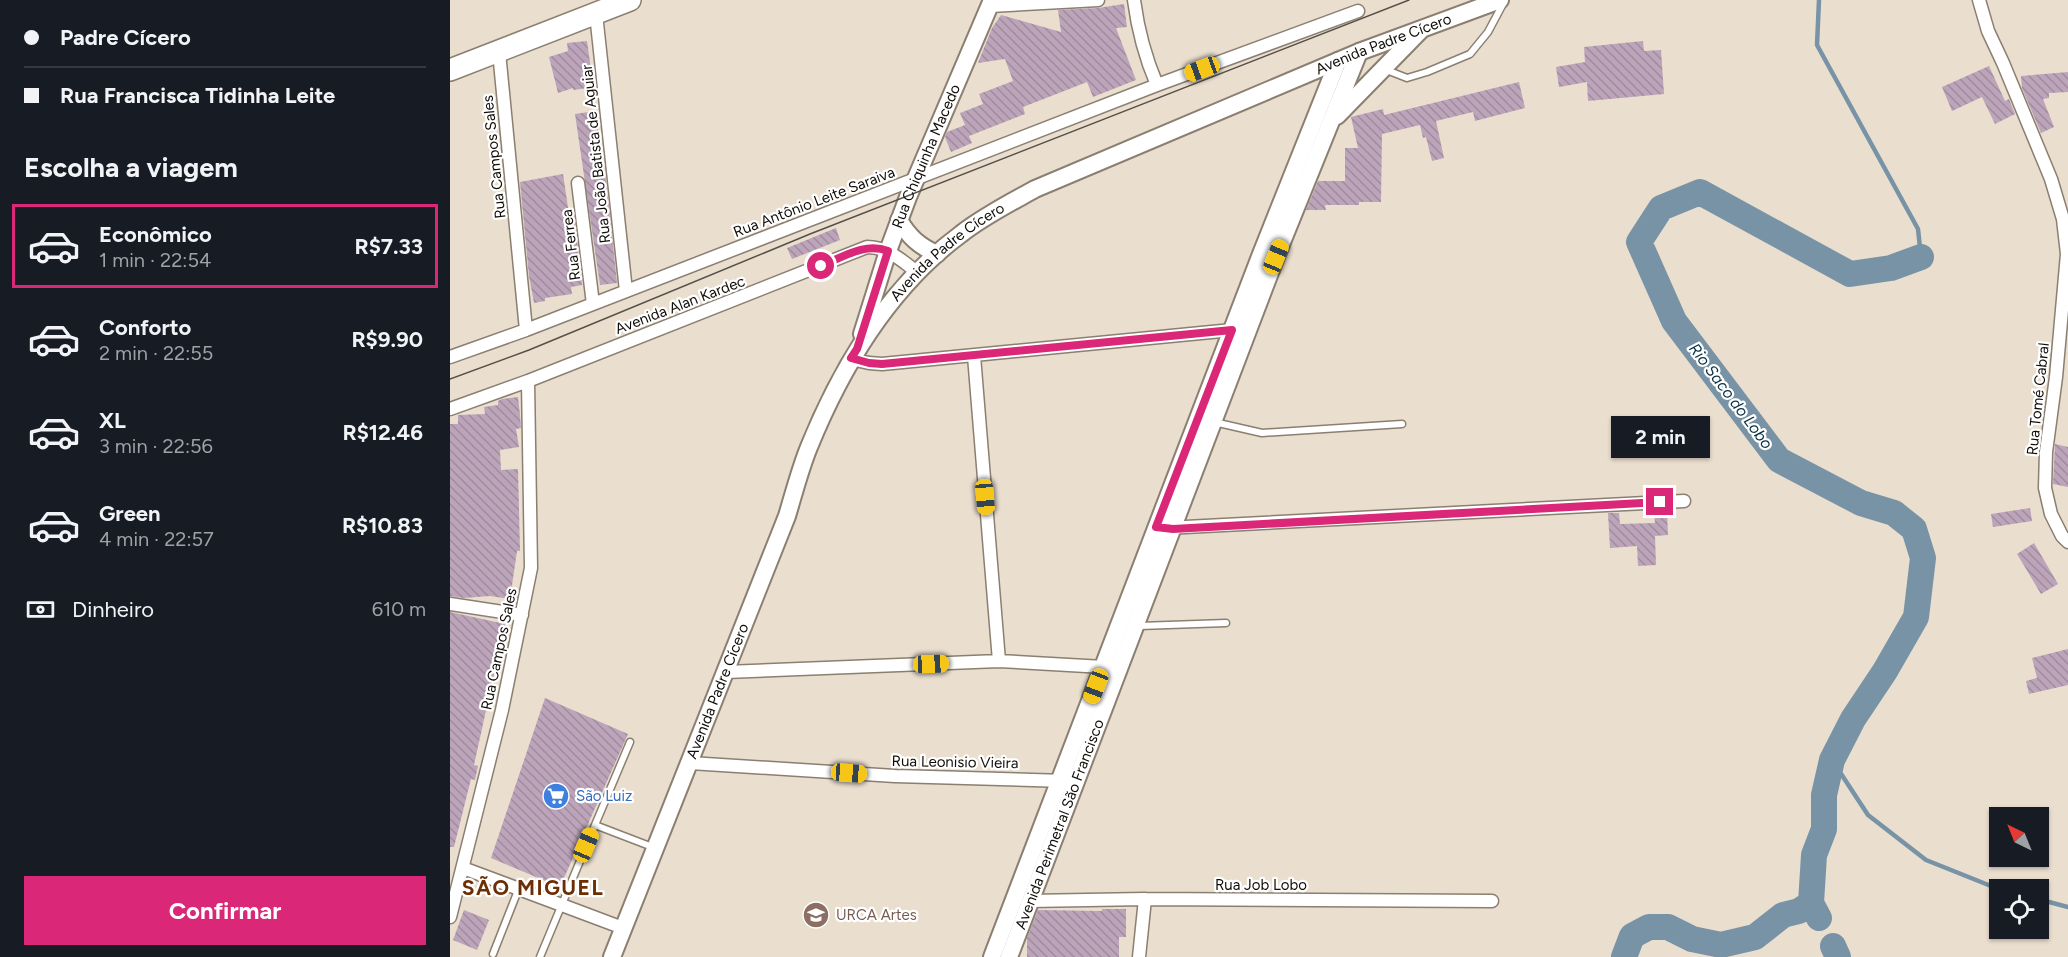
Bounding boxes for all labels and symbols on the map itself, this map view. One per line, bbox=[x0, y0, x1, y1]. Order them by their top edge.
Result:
street label: Avenida Padre Cícero bbox=[1313, 10, 1454, 78]
car bbox=[1182, 54, 1222, 84]
street label: Rua João Batista de Aguiar bbox=[578, 64, 614, 244]
street label: Rua Chiquinha Macedo bbox=[888, 81, 964, 231]
street label: Rua Campos Sales bbox=[479, 94, 509, 220]
street label: Rua Antônio Leite Saraiva bbox=[731, 163, 897, 241]
street label: Avenida Padre Cícero bbox=[886, 199, 1008, 305]
street label: Rua Ferrea bbox=[558, 208, 584, 282]
car bbox=[1261, 237, 1291, 277]
route start bbox=[807, 252, 834, 279]
street label: Avenida Alan Kardec bbox=[612, 272, 748, 338]
water label: Rio Saco do Lobo bbox=[1685, 340, 1777, 452]
street label: Rua Tomé Cabral bbox=[2023, 342, 2053, 456]
callout: 2 min bbox=[1610, 415, 1710, 457]
car bbox=[974, 478, 996, 516]
route end bbox=[1646, 488, 1673, 515]
street label: Rua Campos Sales bbox=[477, 587, 521, 711]
street label: Avenida Padre Cícero bbox=[683, 621, 753, 762]
car bbox=[913, 654, 949, 674]
car bbox=[1081, 666, 1111, 706]
street label: Avenida Perimetral São Francisco bbox=[1011, 716, 1108, 932]
street label: Rua Leonisio Vieira bbox=[891, 752, 1019, 772]
car bbox=[830, 763, 868, 783]
supermarket icon: São Luiz bbox=[541, 781, 571, 811]
place label: São Luiz bbox=[576, 787, 632, 805]
north arrow bbox=[1989, 807, 2049, 867]
car bbox=[571, 825, 601, 865]
district label: SÃO MIGUEL bbox=[462, 875, 604, 900]
street label: Rua Job Lobo bbox=[1215, 876, 1307, 894]
school or university icon: URCA Artes bbox=[801, 900, 831, 930]
place label: URCA Artes bbox=[836, 906, 917, 924]

